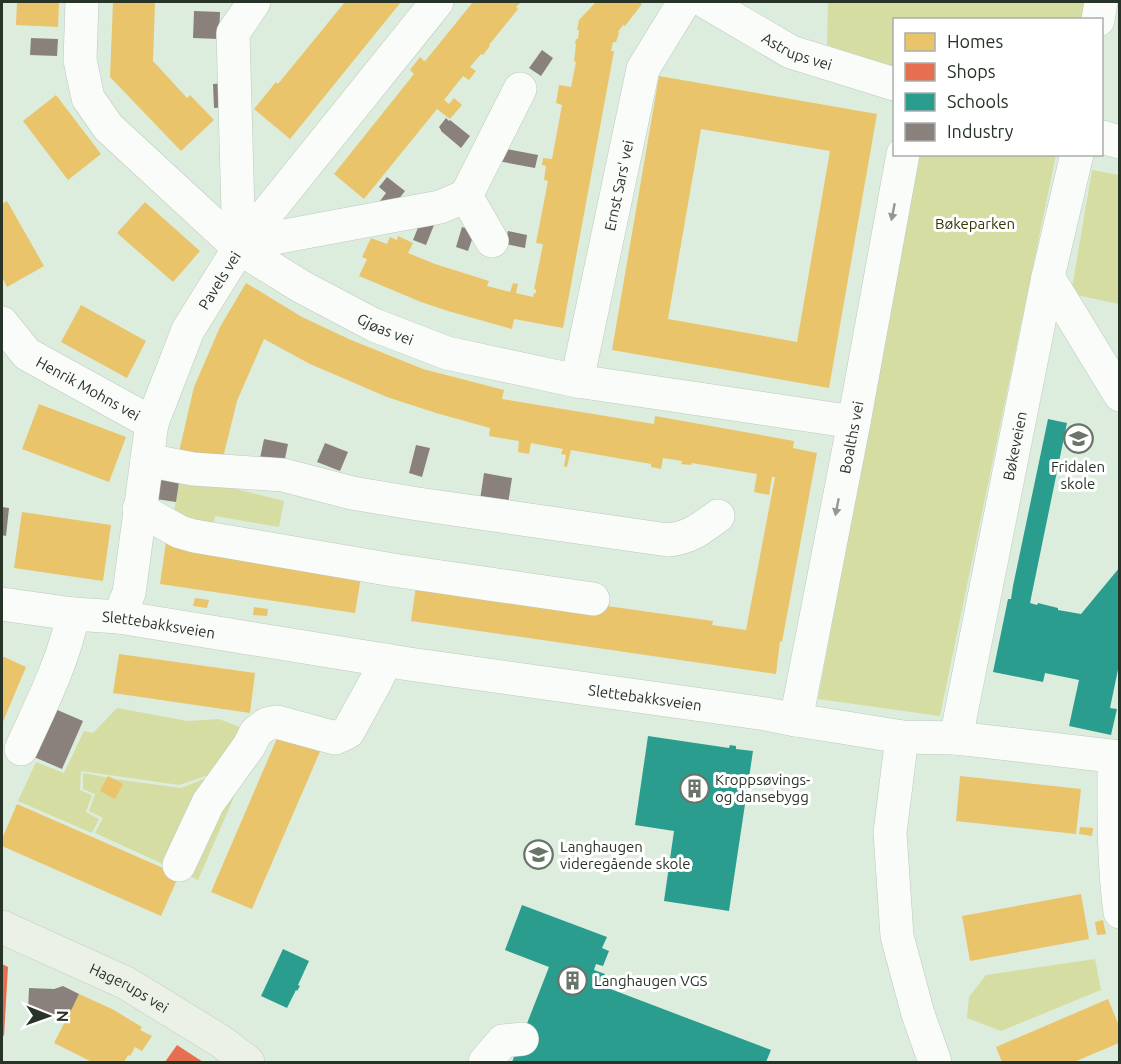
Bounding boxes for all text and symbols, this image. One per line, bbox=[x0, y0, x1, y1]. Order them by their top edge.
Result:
legend bbox=[893, 18, 1103, 156]
street label: Astrups vei bbox=[759, 28, 834, 73]
text: Homes bbox=[947, 31, 1004, 51]
text: Shops bbox=[947, 61, 996, 81]
text: Schools bbox=[947, 91, 1009, 111]
text: Industry bbox=[947, 121, 1014, 141]
street label: Ernst Sars' vei bbox=[601, 138, 636, 232]
one-way arrow bbox=[888, 203, 897, 222]
park label: Bøkeparken bbox=[935, 215, 1015, 232]
street label: Pavels vei bbox=[195, 248, 243, 312]
street label: Gjøas vei bbox=[354, 309, 416, 348]
street label: Henrik Mohns vei bbox=[34, 352, 143, 423]
street label: Boalths vei bbox=[836, 400, 866, 475]
street label: Bøkeveien bbox=[999, 410, 1030, 482]
school or university icon: Fridalen skole bbox=[1062, 423, 1094, 455]
place label: Fridalen skole bbox=[1051, 458, 1105, 492]
one-way arrow bbox=[832, 498, 841, 517]
street label: Slettebakksveien bbox=[101, 607, 217, 641]
street label: Slettebakksveien bbox=[587, 681, 703, 713]
place label: Kroppsøvings- og dansebygg bbox=[715, 771, 810, 805]
building icon: Kroppsøvings- og dansebygg bbox=[678, 772, 710, 804]
place label: Langhaugen videregående skole bbox=[560, 838, 690, 872]
school or university icon: Langhaugen videregående skole bbox=[523, 839, 555, 871]
street label: Hagerups vei bbox=[87, 959, 172, 1016]
building icon: Langhaugen VGS bbox=[557, 964, 589, 996]
place label: Langhaugen VGS bbox=[594, 972, 708, 989]
north arrow bbox=[18, 986, 78, 1046]
text: N bbox=[54, 1010, 72, 1022]

